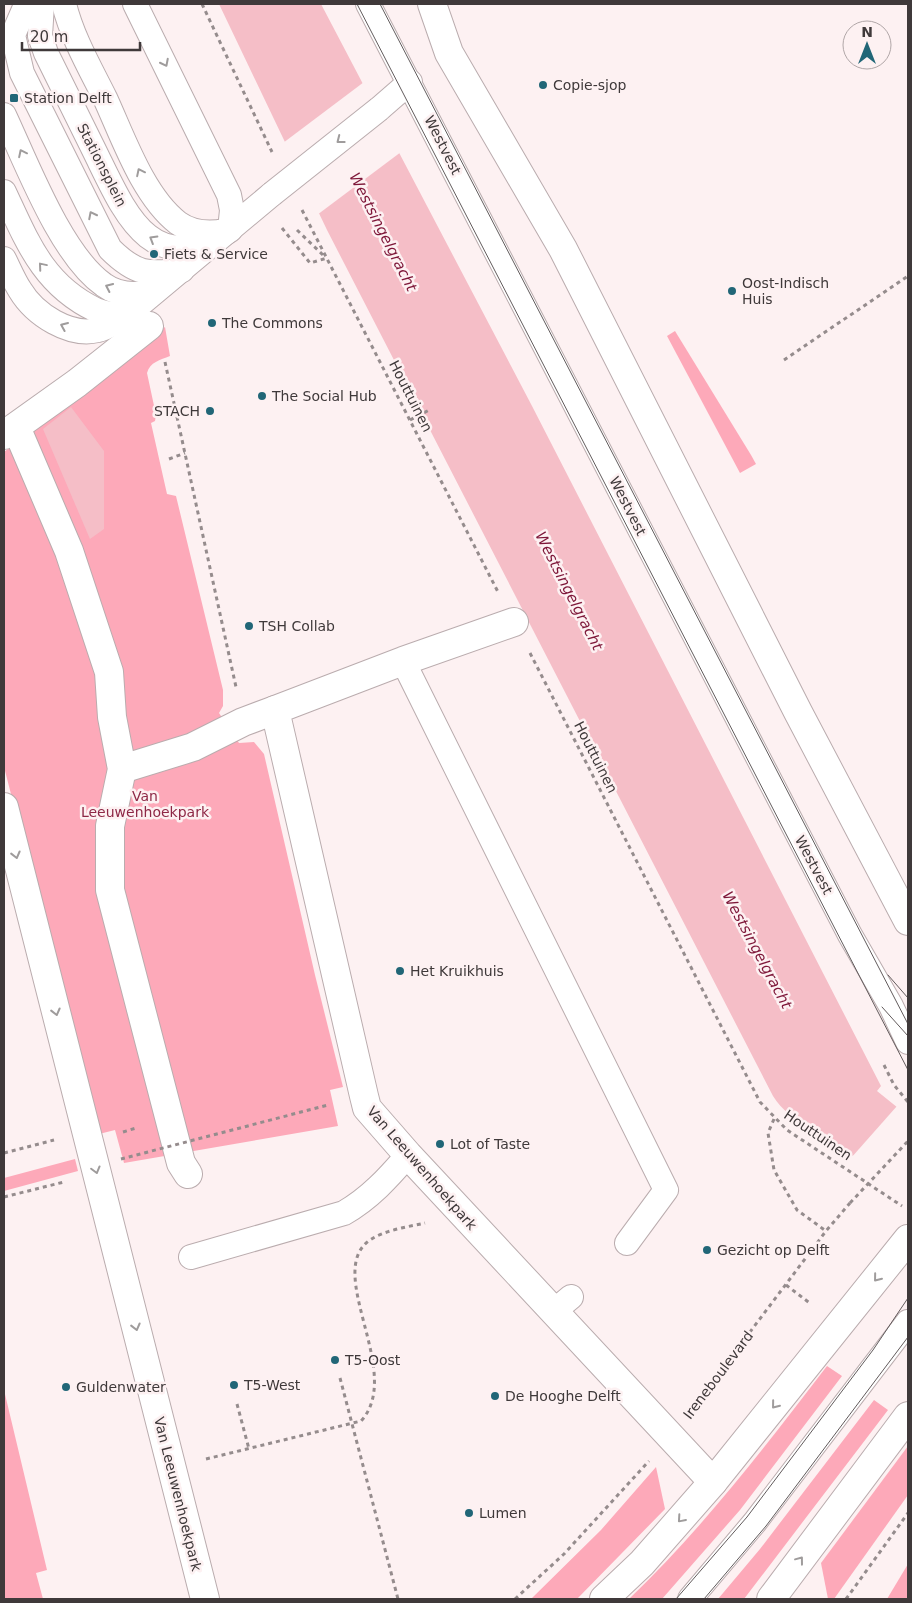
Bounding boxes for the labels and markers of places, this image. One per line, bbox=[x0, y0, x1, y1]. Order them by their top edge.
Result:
place label: Copie-sjop bbox=[553, 77, 627, 93]
marker: Copie-sjop bbox=[537, 79, 549, 91]
place label: Station Delft bbox=[24, 90, 112, 106]
marker: Station Delft bbox=[8, 92, 20, 104]
place label: Fiets & Service bbox=[164, 246, 268, 262]
marker: Fiets & Service bbox=[148, 248, 160, 260]
place label: Oost-Indisch Huis bbox=[742, 275, 829, 307]
marker: Oost-Indisch Huis bbox=[726, 285, 738, 297]
place label: The Commons bbox=[221, 315, 323, 331]
marker: The Commons bbox=[206, 317, 218, 329]
place label: The Social Hub bbox=[271, 388, 377, 404]
marker: The Social Hub bbox=[256, 390, 268, 402]
place label: STACH bbox=[154, 403, 200, 419]
marker: STACH bbox=[204, 405, 216, 417]
place label: TSH Collab bbox=[258, 618, 335, 634]
marker: TSH Collab bbox=[243, 620, 255, 632]
place label: Het Kruikhuis bbox=[410, 963, 504, 979]
marker: Het Kruikhuis bbox=[394, 965, 406, 977]
place label: Lot of Taste bbox=[450, 1136, 530, 1152]
marker: Lot of Taste bbox=[434, 1138, 446, 1150]
place label: Gezicht op Delft bbox=[717, 1242, 830, 1258]
marker: Gezicht op Delft bbox=[701, 1244, 713, 1256]
place label: T5-Oost bbox=[344, 1352, 401, 1368]
marker: T5-Oost bbox=[329, 1354, 341, 1366]
place label: T5-West bbox=[243, 1377, 301, 1393]
place label: Guldenwater bbox=[76, 1379, 166, 1395]
marker: T5-West bbox=[228, 1379, 240, 1391]
marker: Guldenwater bbox=[60, 1381, 72, 1393]
place label: De Hooghe Delft bbox=[505, 1388, 621, 1404]
marker: De Hooghe Delft bbox=[489, 1390, 501, 1402]
place label: Lumen bbox=[479, 1505, 527, 1521]
marker: Lumen bbox=[463, 1507, 475, 1519]

